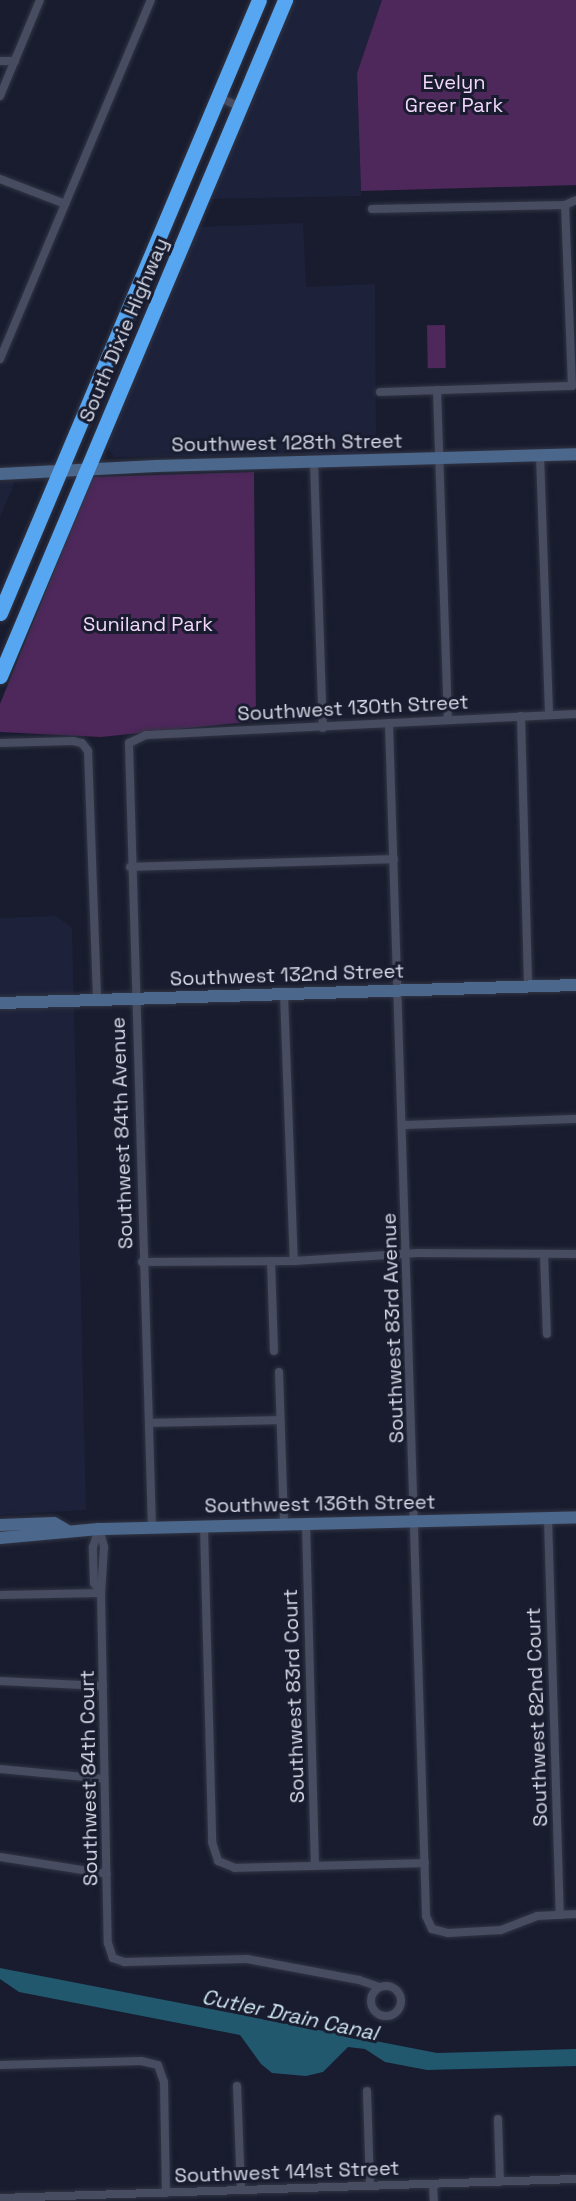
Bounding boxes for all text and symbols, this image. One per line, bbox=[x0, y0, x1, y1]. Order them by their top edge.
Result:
park label: Evelyn Greer Park bbox=[405, 70, 503, 117]
street label: South Dixie Highway bbox=[74, 234, 174, 426]
street label: Southwest 128th Street bbox=[171, 429, 403, 457]
park label: Suniland Park bbox=[83, 612, 213, 636]
street label: Southwest 130th Street bbox=[237, 690, 469, 726]
street label: Southwest 132nd Street bbox=[169, 959, 405, 991]
street label: Southwest 84th Avenue bbox=[106, 1016, 138, 1250]
street label: Southwest 83rd Avenue bbox=[377, 1212, 409, 1444]
street label: Southwest 136th Street bbox=[204, 1490, 436, 1518]
street label: Southwest 83rd Court bbox=[278, 1588, 310, 1804]
street label: Southwest 82nd Court bbox=[521, 1607, 553, 1827]
street label: Southwest 84th Court bbox=[75, 1670, 103, 1886]
water label: Cutler Drain Canal bbox=[200, 1984, 380, 2046]
street label: Southwest 141st Street bbox=[174, 2156, 400, 2188]

